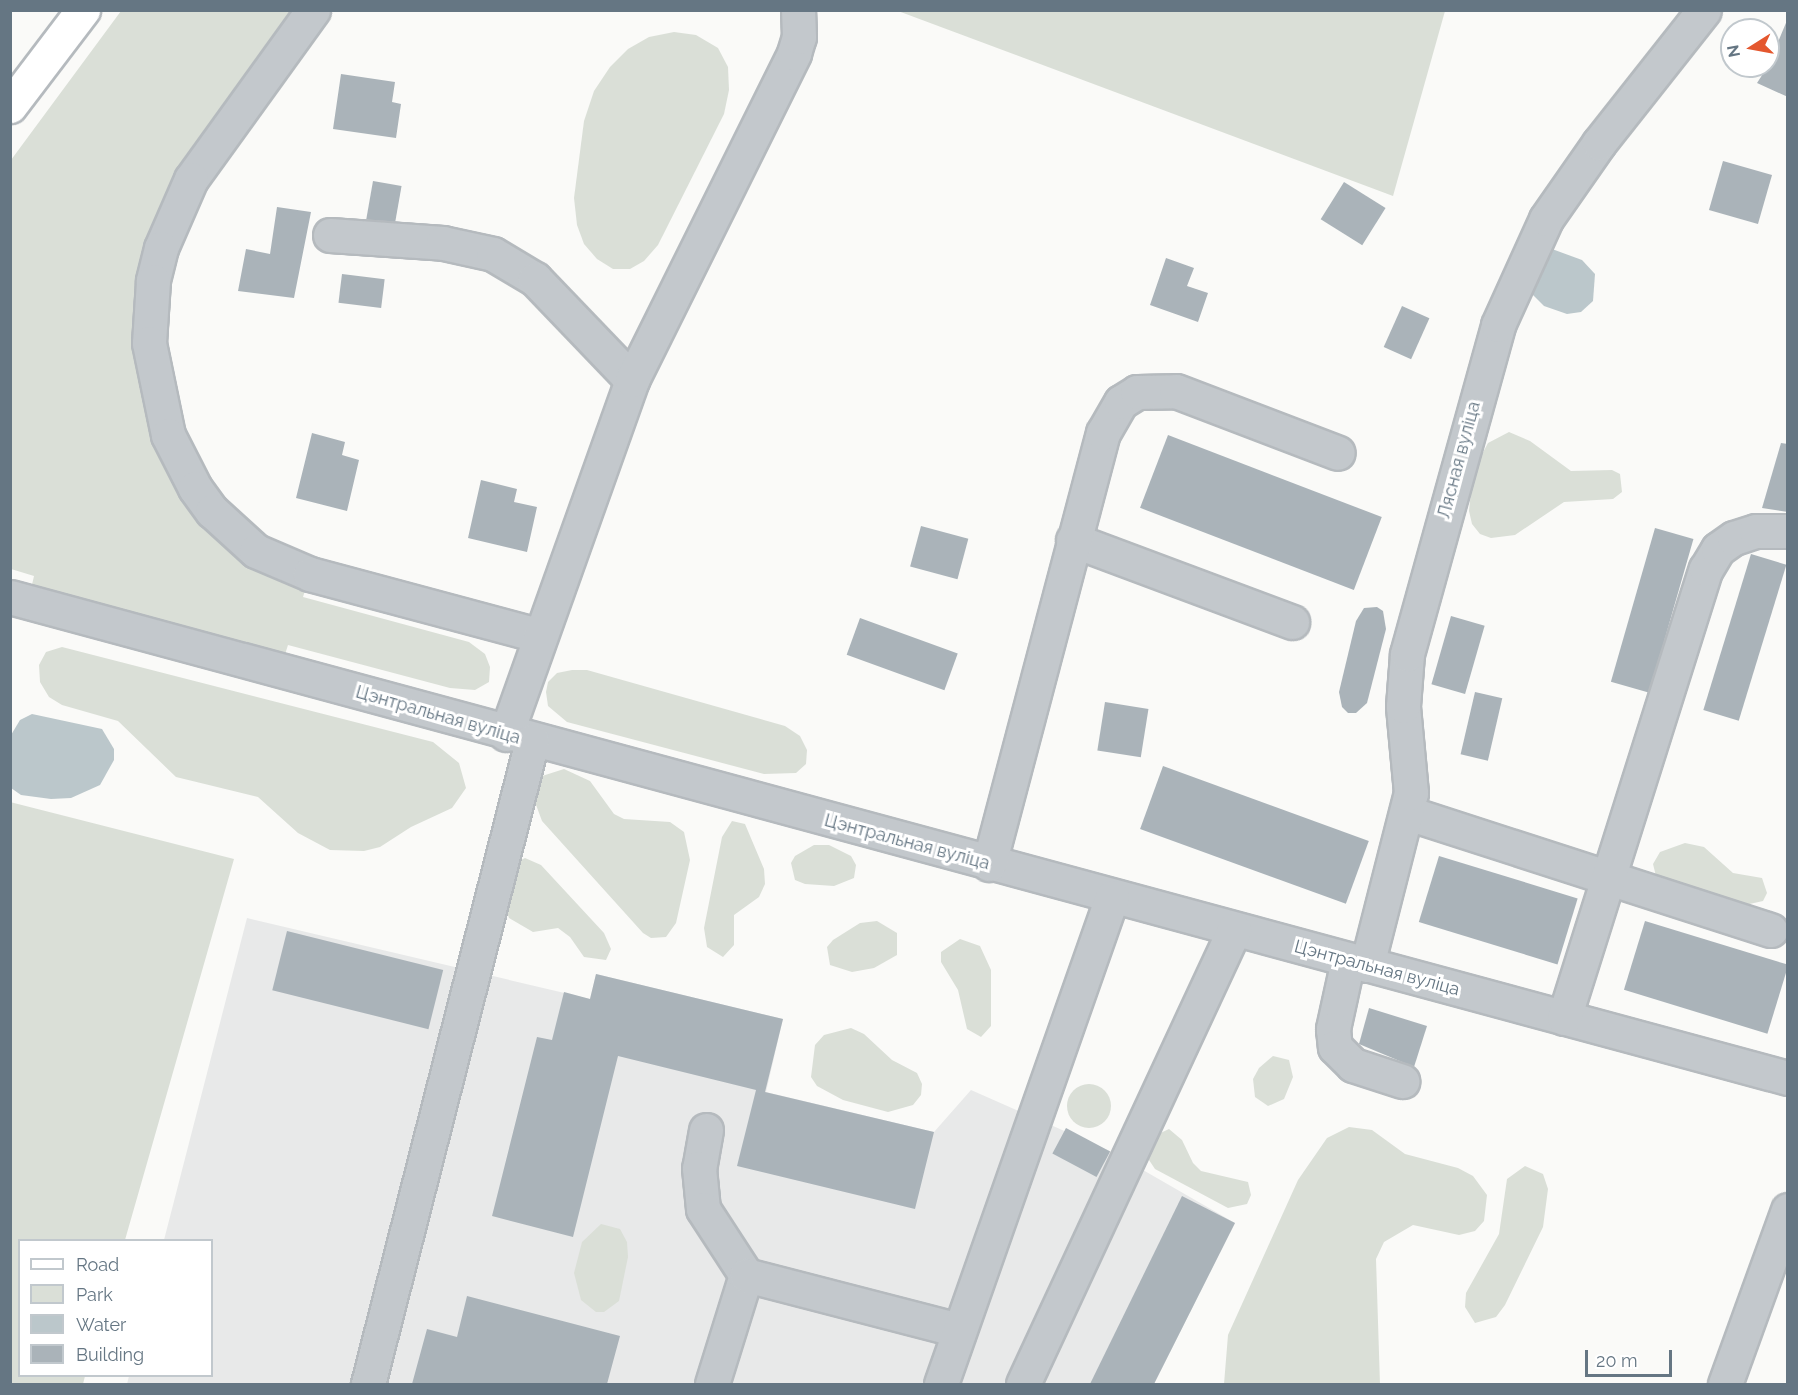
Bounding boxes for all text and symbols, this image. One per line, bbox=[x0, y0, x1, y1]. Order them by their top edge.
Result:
north arrow bbox=[1720, 18, 1780, 78]
text: N bbox=[1723, 43, 1744, 59]
street label: Лясная вуліца bbox=[1433, 399, 1485, 521]
street label: Цэнтральная вуліца bbox=[353, 681, 523, 749]
street label: Цэнтральная вуліца bbox=[822, 810, 992, 874]
street label: Цэнтральная вуліца bbox=[1292, 936, 1462, 1000]
legend bbox=[18, 1239, 213, 1377]
text: Road bbox=[76, 1254, 119, 1275]
text: Park bbox=[76, 1284, 113, 1305]
text: Water bbox=[76, 1314, 126, 1335]
scale bar bbox=[1588, 1338, 1675, 1376]
text: Building bbox=[76, 1344, 144, 1365]
text: 20 m bbox=[1596, 1350, 1638, 1371]

